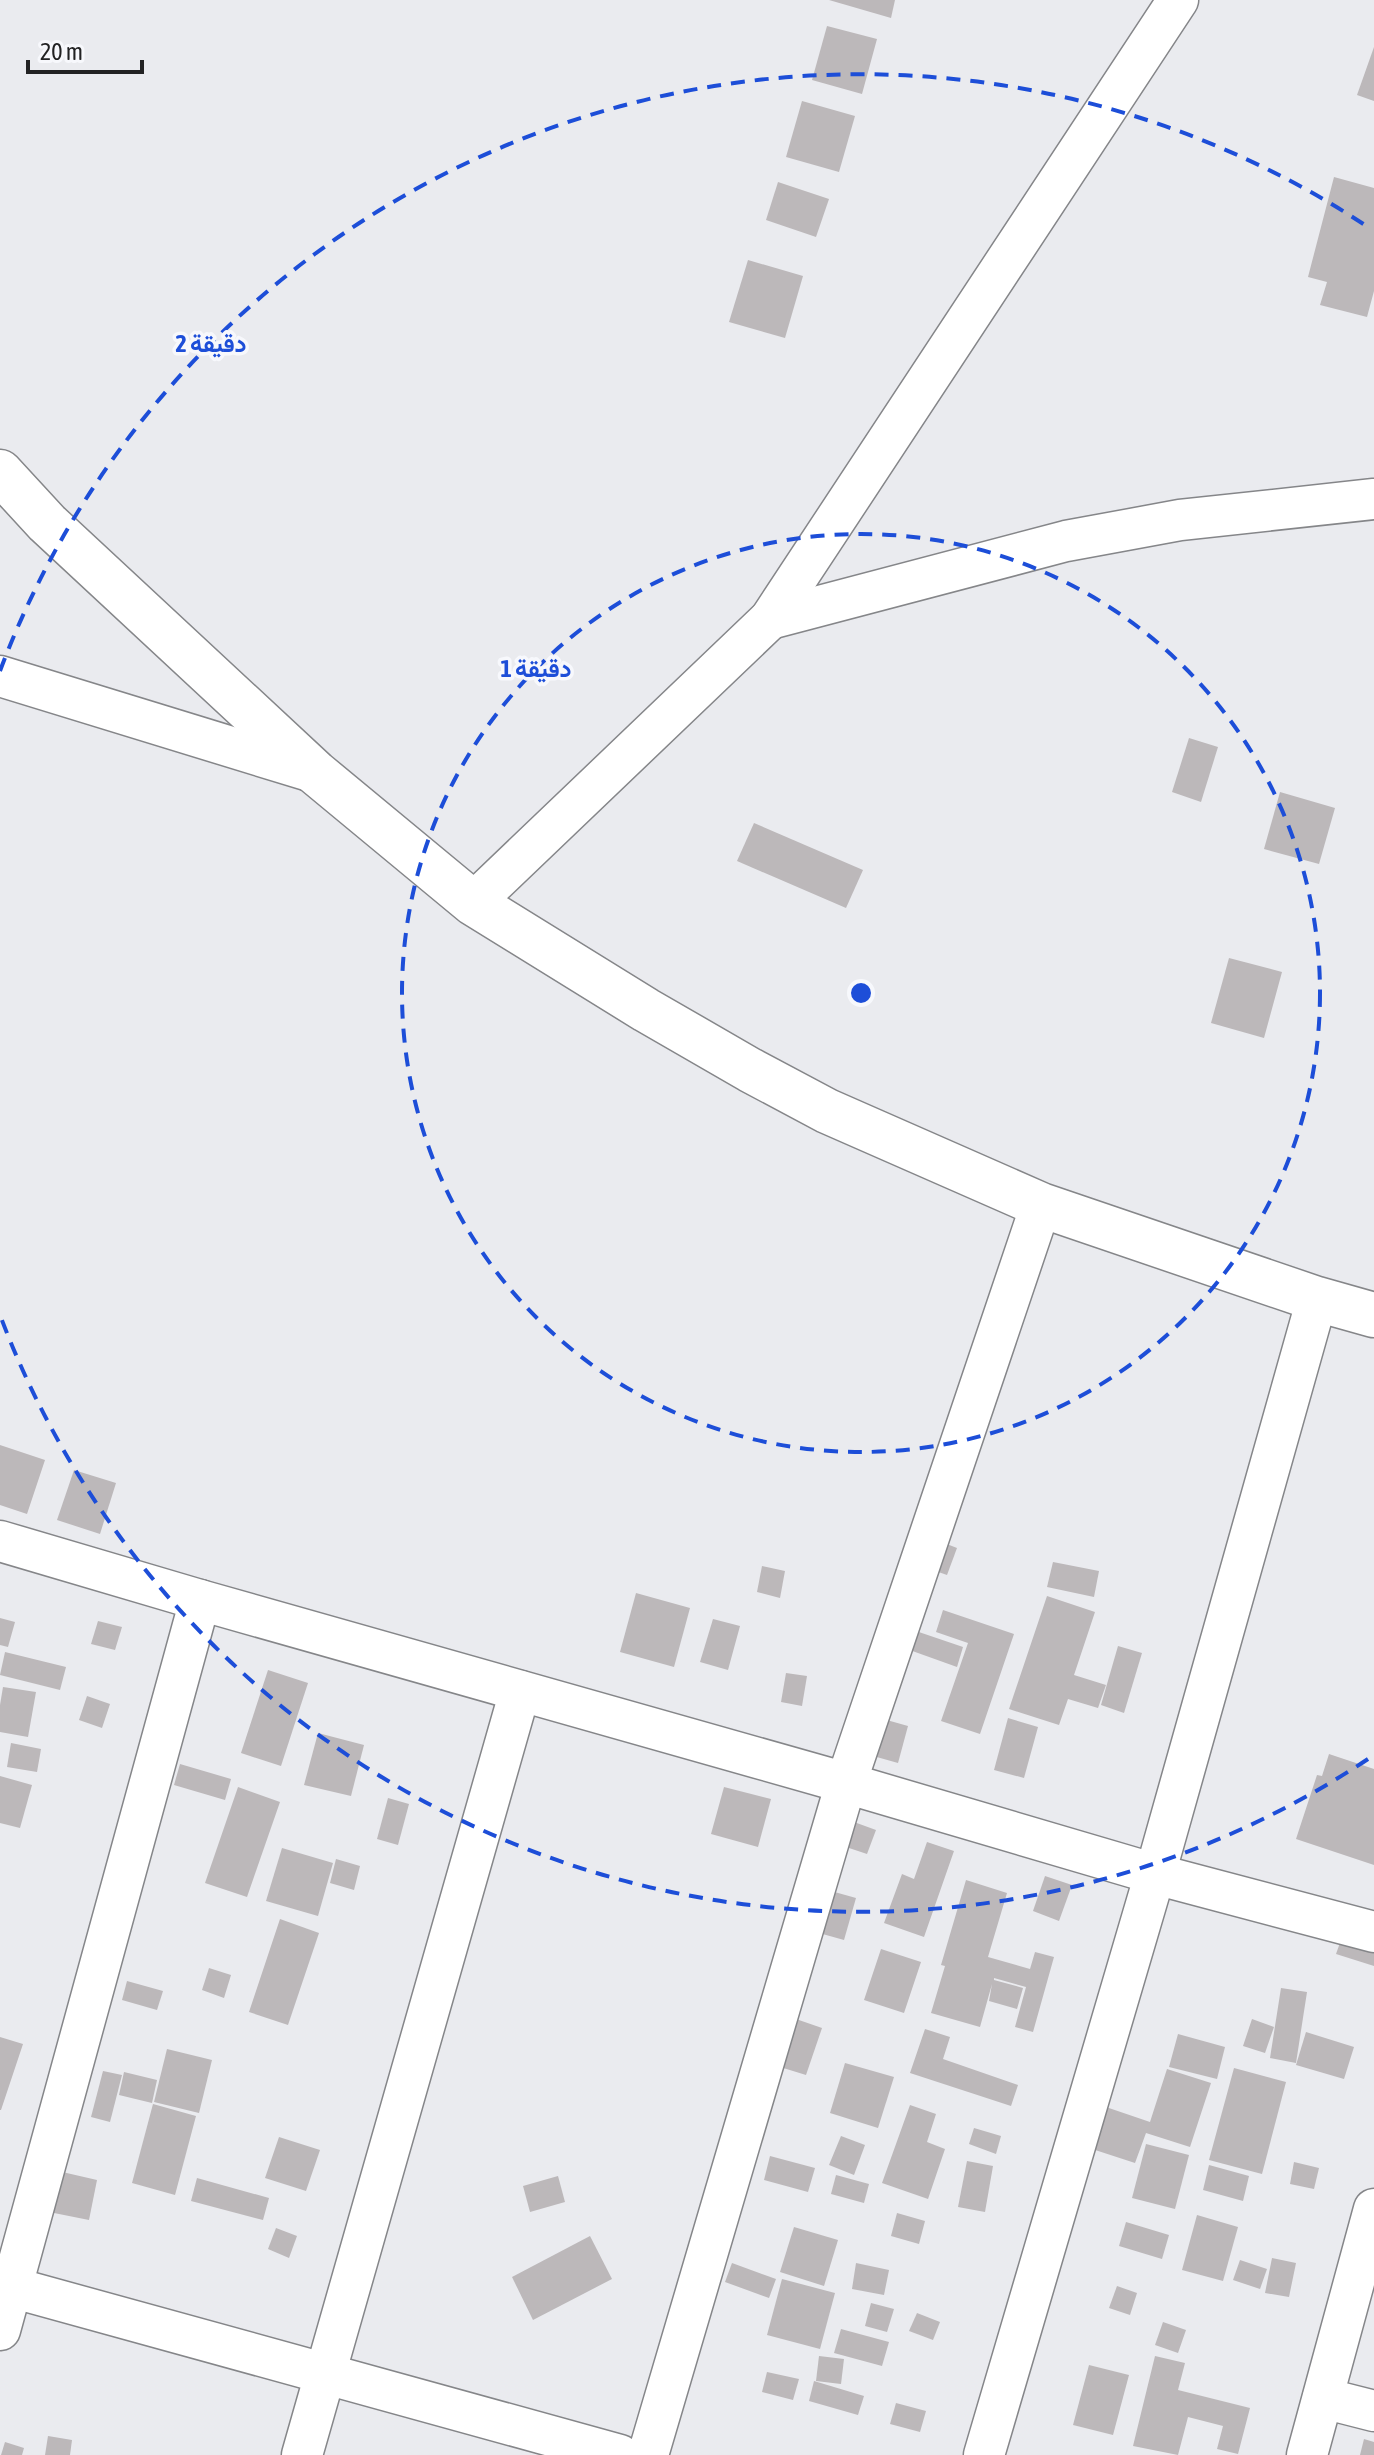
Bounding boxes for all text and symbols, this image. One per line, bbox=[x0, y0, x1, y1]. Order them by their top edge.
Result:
scale bar bbox=[28, 24, 142, 74]
text: 20 m bbox=[40, 38, 83, 65]
text: 2 دقيقة bbox=[175, 330, 247, 358]
text: 1 دقيقة bbox=[500, 655, 572, 683]
centre of rings bbox=[847, 979, 875, 1007]

